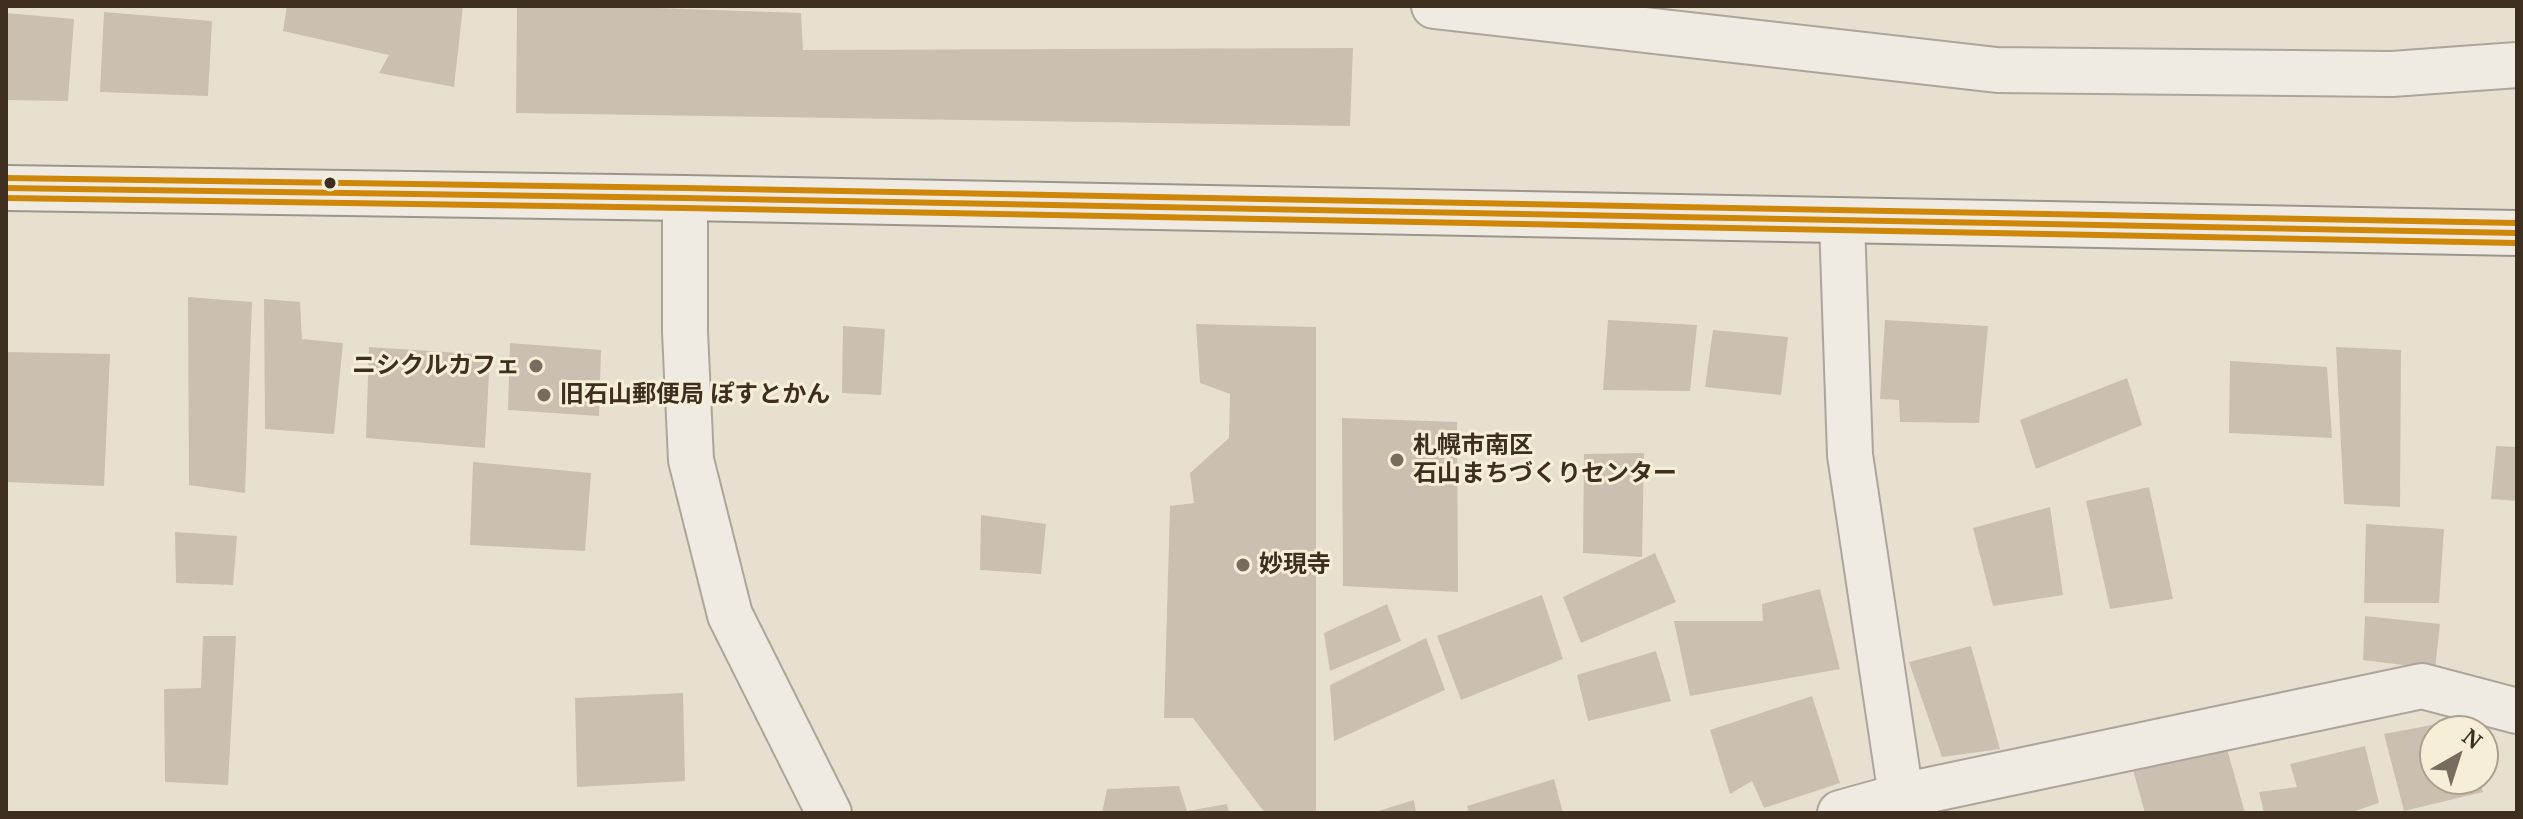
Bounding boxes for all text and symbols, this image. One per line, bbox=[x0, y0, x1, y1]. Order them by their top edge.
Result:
unlabelled marker bbox=[322, 175, 338, 191]
place label: ニシクルカフェ bbox=[352, 352, 520, 380]
marker: ニシクルカフェ bbox=[527, 357, 545, 375]
place label: 旧石山郵便局 ぽすとかん bbox=[560, 381, 830, 409]
marker: 旧石山郵便局 ぽすとかん bbox=[535, 386, 553, 404]
place label: 札幌市南区 石山まちづくりセンター bbox=[1413, 432, 1677, 488]
marker: 札幌市南区 石山まちづくりセンター bbox=[1388, 451, 1406, 469]
place label: 妙現寺 bbox=[1259, 551, 1331, 579]
marker: 妙現寺 bbox=[1234, 556, 1252, 574]
north arrow bbox=[2419, 715, 2499, 795]
text: N bbox=[2457, 721, 2489, 755]

